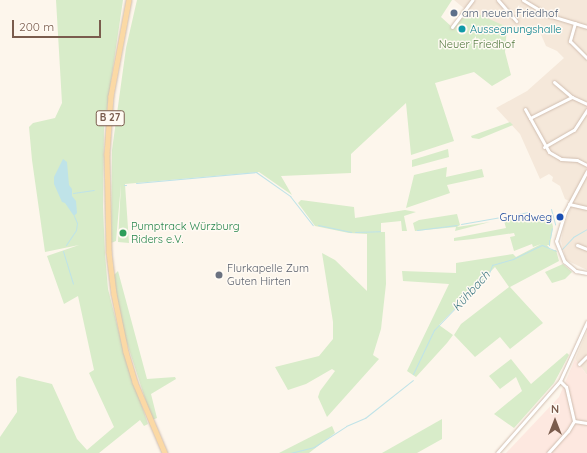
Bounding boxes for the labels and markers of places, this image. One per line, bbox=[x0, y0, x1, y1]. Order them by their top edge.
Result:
place label: am neuen Friedhof bbox=[462, 6, 559, 20]
marker: am neuen Friedhof bbox=[449, 8, 459, 18]
place label: Aussegnungshalle bbox=[470, 22, 562, 36]
marker: Aussegnungshalle bbox=[457, 24, 467, 34]
place label: Grundweg bbox=[500, 210, 552, 224]
marker: Grundweg bbox=[555, 212, 565, 222]
place label: Pumptrack Würzburg Riders e.V. bbox=[131, 220, 240, 246]
marker: Pumptrack Würzburg Riders e.V. bbox=[118, 228, 128, 238]
place label: Flurkapelle Zum Guten Hirten bbox=[227, 262, 309, 288]
marker: Flurkapelle Zum Guten Hirten bbox=[214, 270, 224, 280]

